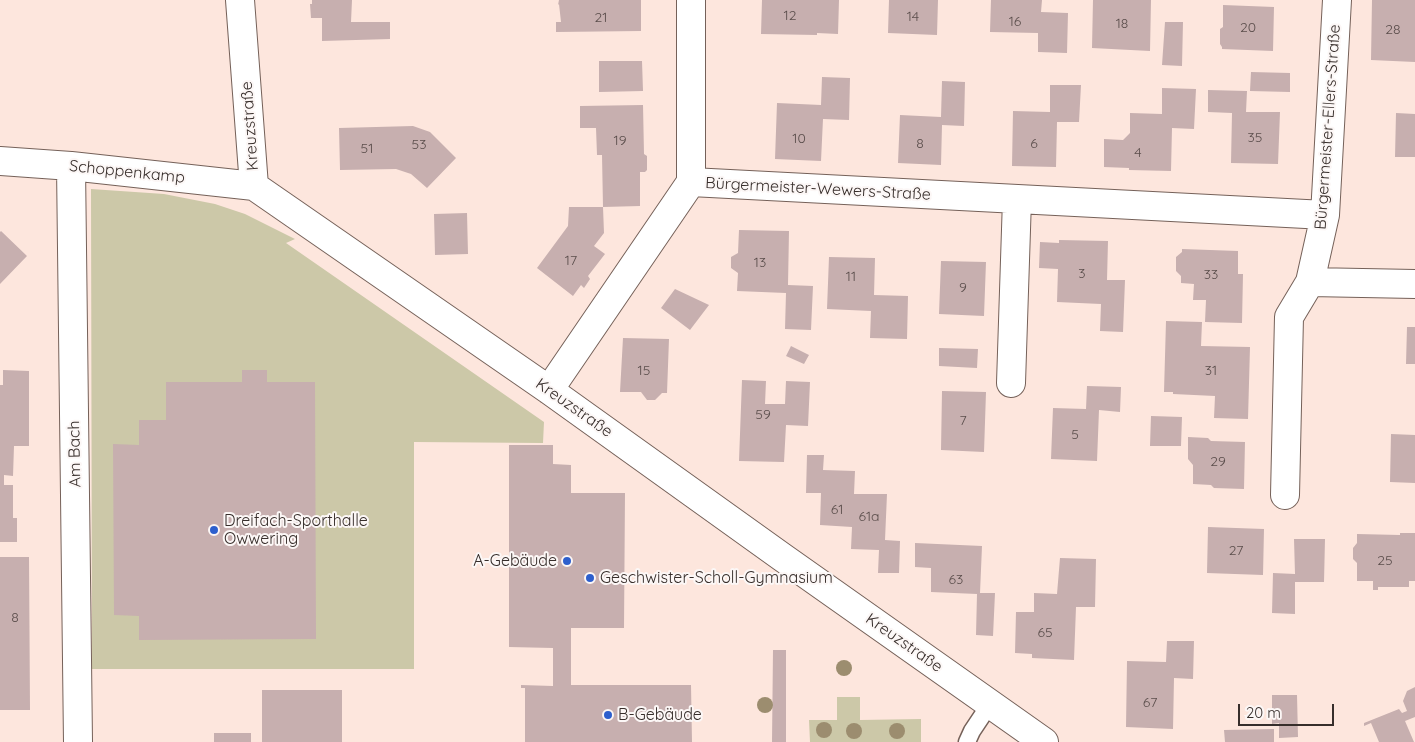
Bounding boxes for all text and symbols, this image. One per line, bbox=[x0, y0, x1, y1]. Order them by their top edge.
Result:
house number: 12 bbox=[784, 8, 796, 24]
house number: 14 bbox=[907, 9, 919, 25]
house number: 21 bbox=[595, 10, 607, 26]
house number: 16 bbox=[1009, 14, 1021, 30]
house number: 18 bbox=[1116, 16, 1128, 32]
house number: 20 bbox=[1240, 20, 1256, 36]
house number: 28 bbox=[1385, 22, 1401, 38]
street label: Bürgermeister-Ellers-Straße bbox=[1311, 24, 1345, 230]
street label: Kreuzstraße bbox=[237, 81, 263, 171]
house number: 35 bbox=[1248, 130, 1262, 146]
house number: 10 bbox=[792, 131, 806, 147]
house number: 19 bbox=[614, 133, 626, 149]
house number: 8 bbox=[916, 136, 924, 152]
house number: 6 bbox=[1030, 136, 1038, 152]
house number: 53 bbox=[412, 137, 426, 153]
house number: 51 bbox=[361, 141, 373, 157]
house number: 4 bbox=[1134, 145, 1142, 161]
street label: Schoppenkamp bbox=[68, 156, 186, 188]
street label: Bürgermeister-Wewers-Straße bbox=[705, 174, 931, 204]
house number: 17 bbox=[565, 253, 577, 269]
house number: 13 bbox=[754, 255, 766, 271]
house number: 3 bbox=[1078, 266, 1086, 282]
house number: 33 bbox=[1204, 267, 1218, 283]
house number: 11 bbox=[846, 269, 856, 285]
house number: 9 bbox=[959, 280, 967, 296]
house number: 15 bbox=[638, 363, 650, 379]
house number: 31 bbox=[1205, 363, 1217, 379]
street label: Kreuzstraße bbox=[532, 374, 616, 442]
house number: 59 bbox=[755, 407, 771, 423]
house number: 7 bbox=[959, 413, 967, 429]
street label: Am Bach bbox=[65, 420, 85, 488]
house number: 5 bbox=[1071, 427, 1079, 443]
house number: 29 bbox=[1210, 454, 1226, 470]
house number: 61 bbox=[831, 502, 843, 518]
house number: 61a bbox=[858, 509, 880, 525]
place label: Dreifach-Sporthalle Owwering bbox=[224, 511, 368, 549]
marker: Dreifach-Sporthalle Owwering bbox=[208, 524, 220, 536]
house number: 27 bbox=[1229, 543, 1243, 559]
place label: A-Gebäude bbox=[473, 551, 557, 571]
house number: 25 bbox=[1377, 553, 1393, 569]
marker: A-Gebäude bbox=[561, 555, 573, 567]
place label: Geschwister-Scholl-Gymnasium bbox=[600, 568, 833, 588]
marker: Geschwister-Scholl-Gymnasium bbox=[584, 572, 596, 584]
house number: 63 bbox=[949, 572, 963, 588]
street label: Kreuzstraße bbox=[862, 609, 946, 677]
house number: 8 bbox=[11, 610, 19, 626]
house number: 65 bbox=[1037, 625, 1053, 641]
scale bar bbox=[1240, 694, 1336, 726]
house number: 67 bbox=[1143, 695, 1157, 711]
text: 20 m bbox=[1246, 703, 1281, 722]
place label: B-Gebäude bbox=[618, 705, 702, 725]
marker: B-Gebäude bbox=[602, 709, 614, 721]

